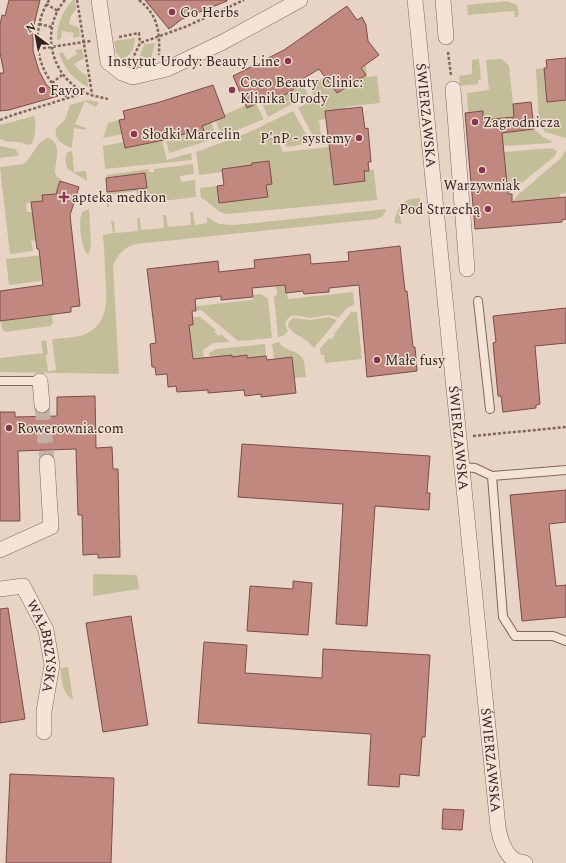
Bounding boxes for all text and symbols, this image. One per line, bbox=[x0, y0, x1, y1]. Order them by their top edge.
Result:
place label: Go Herbs bbox=[180, 2, 239, 23]
marker: Go Herbs bbox=[167, 7, 177, 17]
north arrow bbox=[16, 16, 56, 56]
text: N bbox=[23, 18, 39, 38]
place label: Instytut Urody: Beauty Line bbox=[108, 51, 280, 72]
marker: Instytut Urody: Beauty Line bbox=[283, 56, 293, 66]
street label: ŚWIERZAWSKA bbox=[410, 62, 442, 169]
place label: Coco Beauty Clinic: Klinika Urody bbox=[240, 72, 363, 109]
place label: Favor bbox=[50, 80, 85, 101]
marker: Favor bbox=[37, 85, 47, 95]
marker: Coco Beauty Clinic: Klinika Urody bbox=[227, 85, 237, 95]
place label: Zagrodnicza bbox=[483, 112, 560, 133]
marker: Zagrodnicza bbox=[470, 117, 480, 127]
place label: Słodki Marcelin bbox=[142, 124, 240, 145]
place label: P'nP - systemy bbox=[260, 128, 352, 149]
marker: Słodki Marcelin bbox=[129, 129, 139, 139]
marker: P'nP - systemy bbox=[354, 133, 364, 143]
marker: Warzywniak bbox=[477, 165, 487, 175]
place label: Warzywniak bbox=[444, 175, 521, 196]
place label: apteka medkon bbox=[72, 187, 166, 208]
marker: apteka medkon bbox=[59, 192, 69, 202]
place label: Pod Strzechą bbox=[399, 199, 480, 220]
marker: Pod Strzechą bbox=[483, 204, 493, 214]
place label: Małe fusy bbox=[385, 350, 446, 371]
marker: Małe fusy bbox=[372, 355, 382, 365]
street label: ŚWIERZAWSKA bbox=[443, 384, 474, 492]
place label: Rowerownia.com bbox=[17, 418, 124, 439]
marker: Rowerownia.com bbox=[4, 423, 14, 433]
street label: WAŁBRZYSKA bbox=[21, 596, 62, 695]
street label: ŚWIERZAWSKA bbox=[475, 707, 507, 814]

